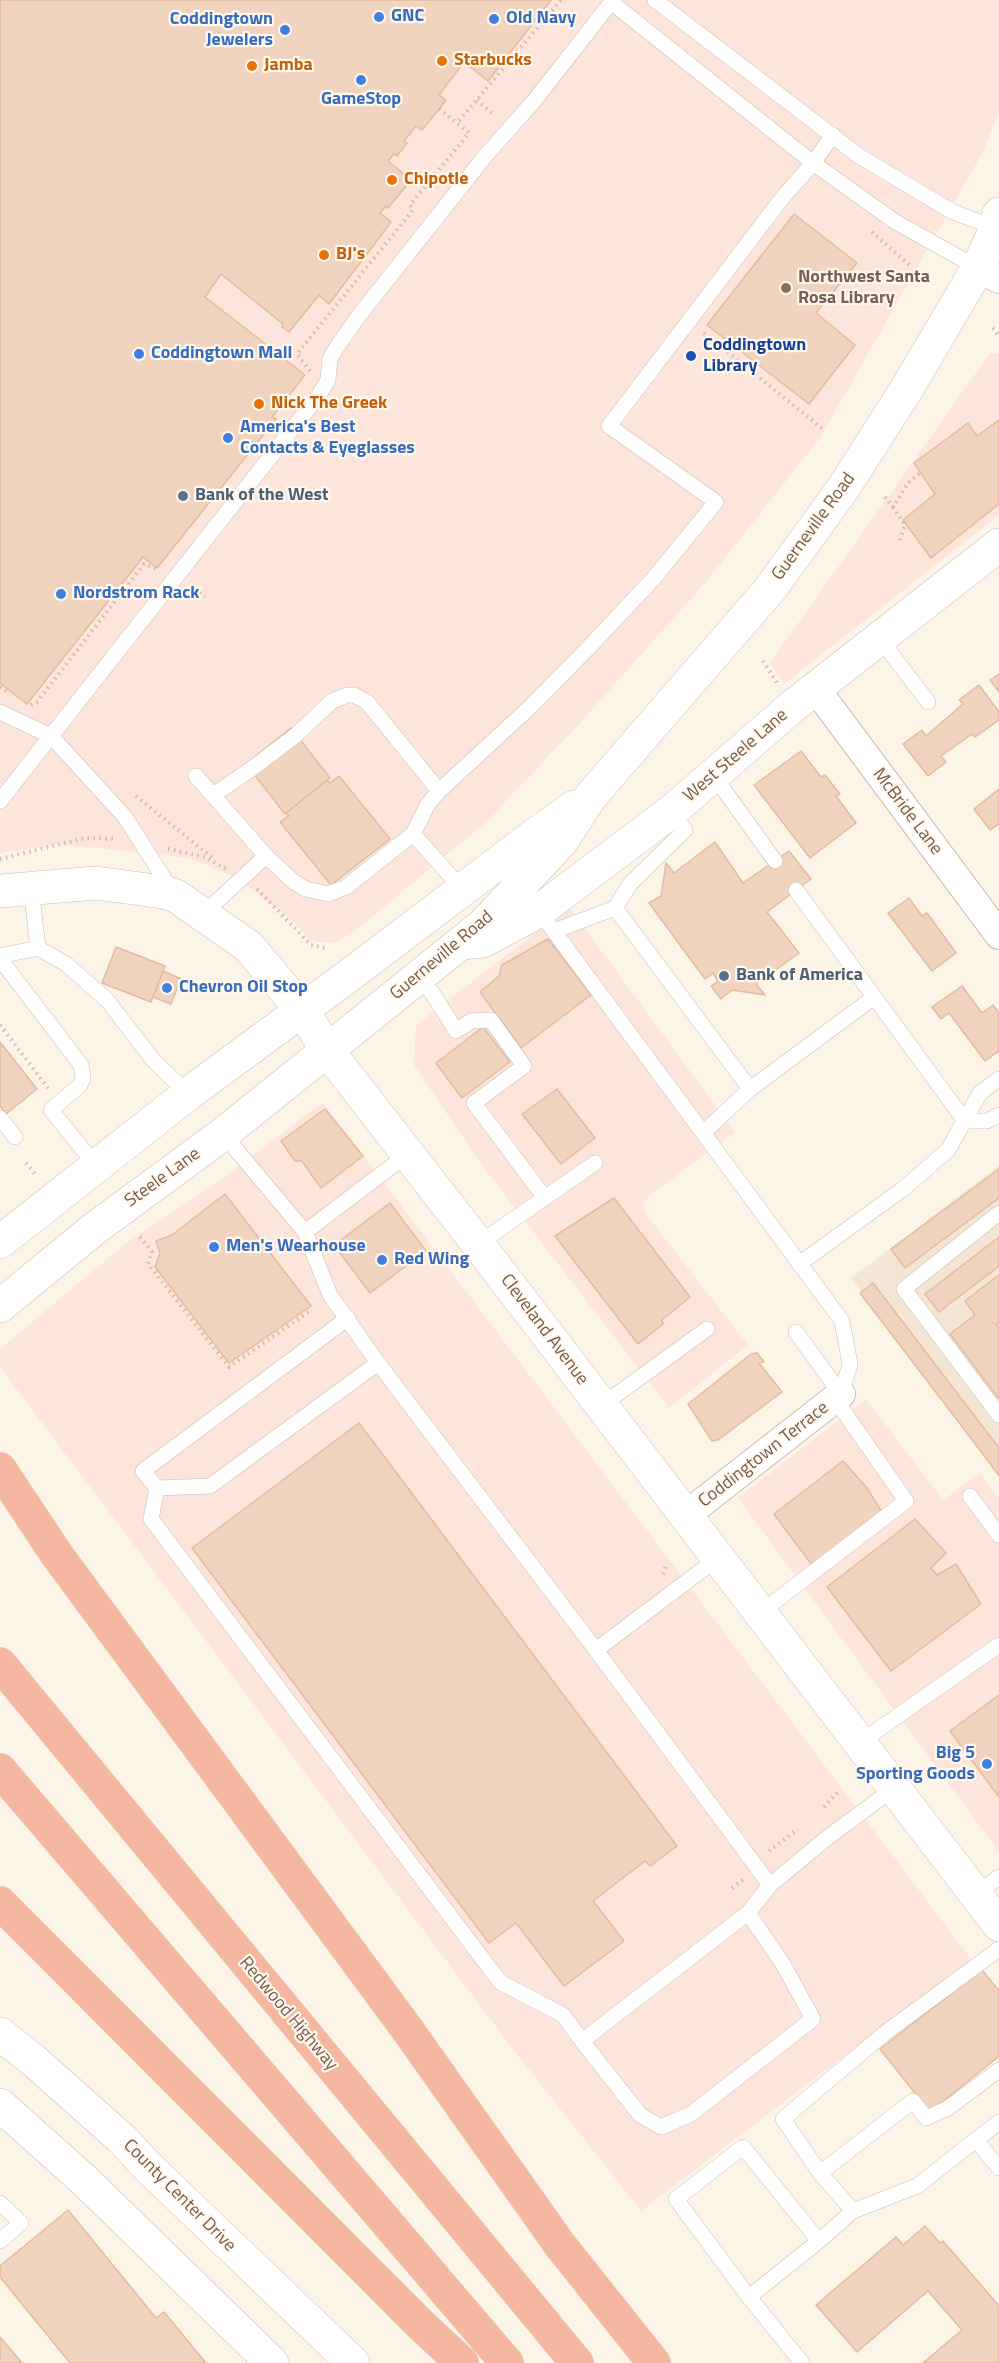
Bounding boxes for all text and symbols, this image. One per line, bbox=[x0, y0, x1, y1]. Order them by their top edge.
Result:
place label: GNC bbox=[391, 6, 424, 28]
place label: Old Navy bbox=[506, 8, 576, 30]
place label: Coddingtown Jewelers bbox=[170, 9, 273, 52]
marker: GNC bbox=[372, 10, 386, 24]
marker: Old Navy bbox=[487, 12, 501, 26]
marker: Coddingtown Jewelers bbox=[278, 23, 292, 37]
place label: Starbucks bbox=[454, 50, 532, 72]
marker: Starbucks bbox=[435, 54, 449, 68]
place label: Jamba bbox=[264, 55, 313, 77]
marker: Jamba bbox=[245, 59, 259, 73]
marker: GameStop bbox=[354, 73, 368, 87]
place label: GameStop bbox=[321, 89, 401, 111]
place label: Chipotle bbox=[404, 169, 468, 191]
marker: Chipotle bbox=[385, 173, 399, 187]
place label: BJ's bbox=[336, 244, 365, 266]
marker: BJ's bbox=[317, 248, 331, 262]
place label: Northwest Santa Rosa Library bbox=[798, 267, 930, 310]
marker: Northwest Santa Rosa Library bbox=[779, 281, 793, 295]
place label: Coddingtown Library bbox=[703, 335, 806, 378]
place label: Coddingtown Mall bbox=[151, 343, 292, 365]
marker: Coddingtown Mall bbox=[132, 347, 146, 361]
marker: Coddingtown Library bbox=[684, 349, 698, 363]
place label: Nick The Greek bbox=[271, 393, 387, 415]
marker: Nick The Greek bbox=[252, 397, 266, 411]
place label: America's Best Contacts & Eyeglasses bbox=[240, 417, 415, 460]
marker: America's Best Contacts & Eyeglasses bbox=[221, 431, 235, 445]
street label: Guerneville Road bbox=[768, 469, 860, 585]
place label: Bank of the West bbox=[195, 485, 329, 507]
marker: Bank of the West bbox=[176, 489, 190, 503]
place label: Nordstrom Rack bbox=[73, 583, 199, 605]
marker: Nordstrom Rack bbox=[54, 587, 68, 601]
street label: West Steele Lane bbox=[679, 705, 793, 807]
street label: McBride Lane bbox=[867, 764, 947, 860]
street label: Guerneville Road bbox=[386, 907, 498, 1005]
place label: Bank of America bbox=[736, 965, 863, 987]
marker: Bank of America bbox=[717, 969, 731, 983]
place label: Chevron Oil Stop bbox=[179, 977, 308, 999]
marker: Chevron Oil Stop bbox=[160, 981, 174, 995]
street label: Steele Lane bbox=[121, 1143, 205, 1213]
place label: Men's Wearhouse bbox=[226, 1236, 366, 1258]
marker: Men's Wearhouse bbox=[207, 1240, 221, 1254]
place label: Red Wing bbox=[394, 1249, 469, 1271]
marker: Red Wing bbox=[375, 1253, 389, 1267]
street label: Cleveland Avenue bbox=[495, 1270, 593, 1390]
street label: Coddingtown Terrace bbox=[695, 1397, 833, 1513]
place label: Big 5 Sporting Goods bbox=[856, 1743, 975, 1786]
marker: Big 5 Sporting Goods bbox=[980, 1757, 994, 1771]
street label: Redwood Highway bbox=[234, 1953, 342, 2075]
street label: County Center Drive bbox=[118, 2135, 240, 2257]

